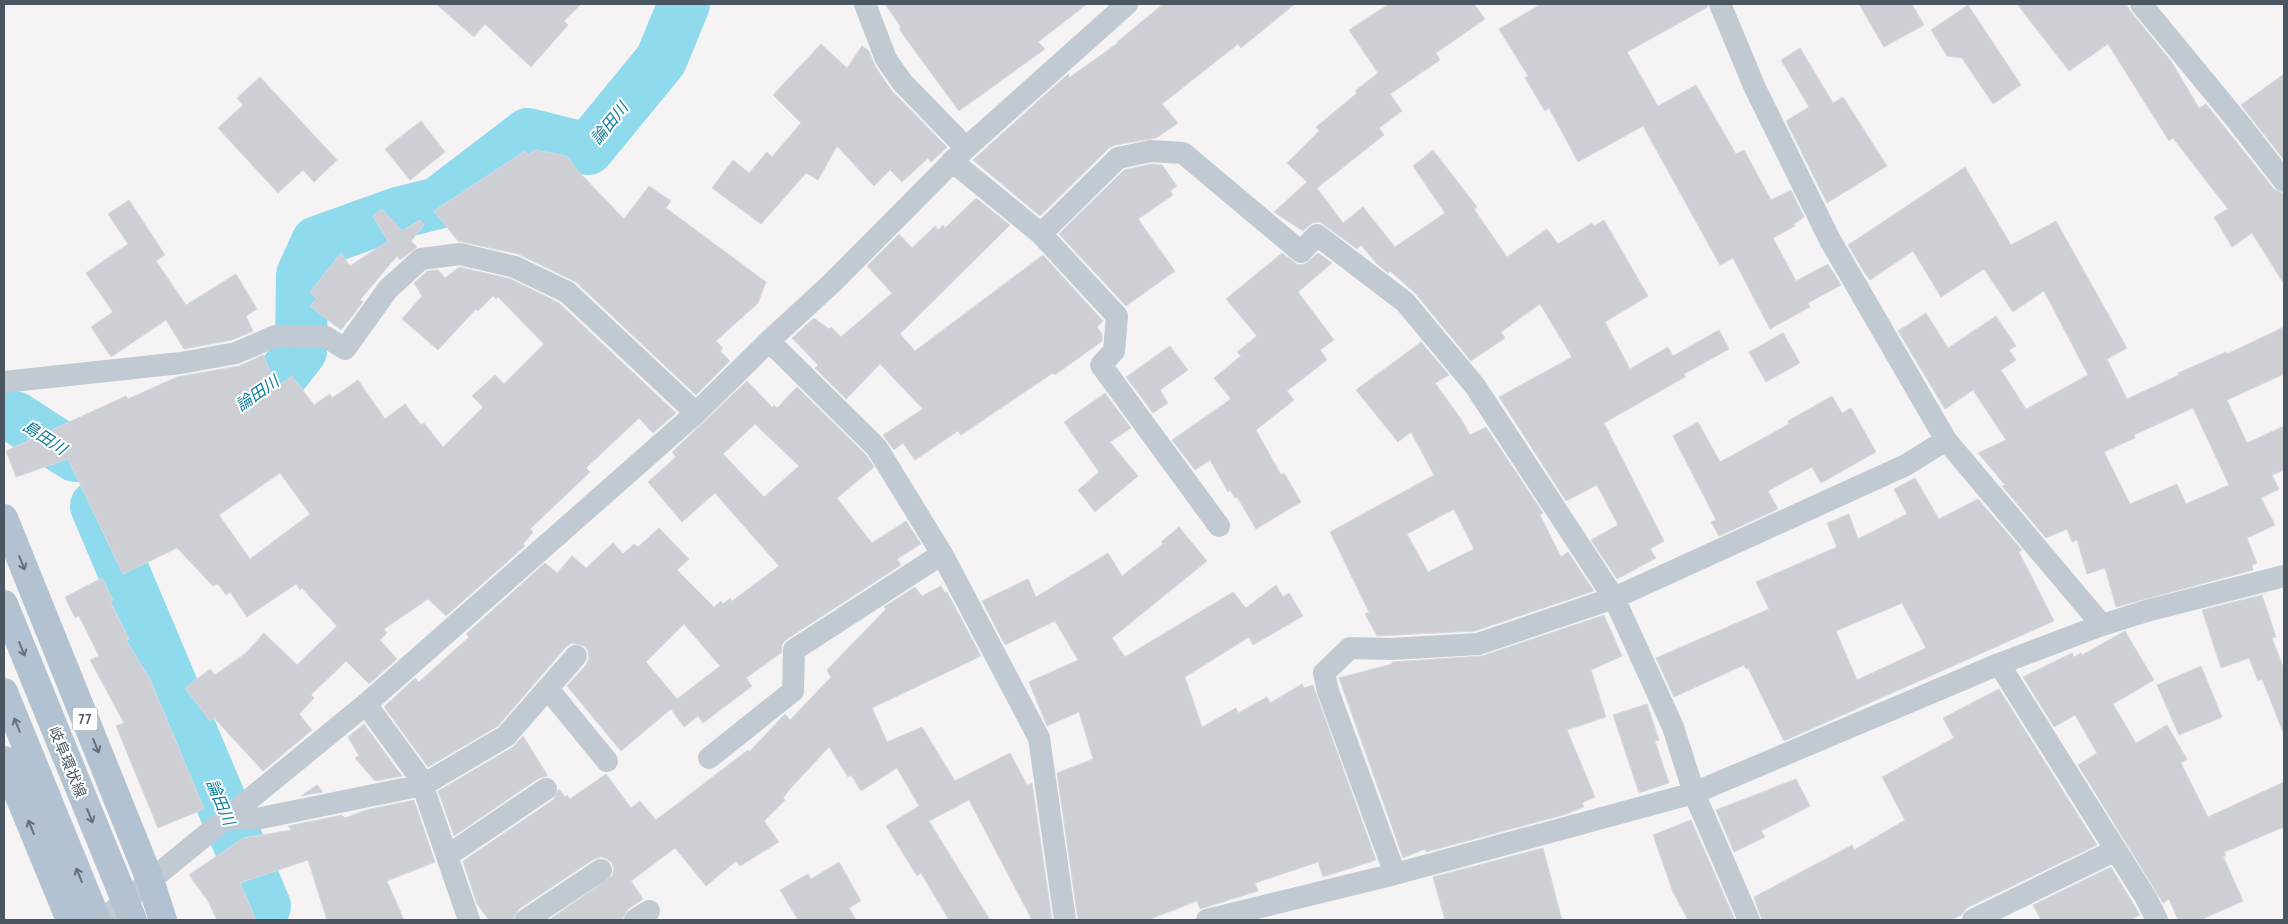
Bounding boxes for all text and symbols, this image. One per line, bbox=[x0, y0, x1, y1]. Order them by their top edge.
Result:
water label: 論田川 bbox=[586, 97, 633, 148]
water label: 論田川 bbox=[232, 370, 284, 415]
water label: 島田川 bbox=[19, 416, 72, 460]
one-way arrow bbox=[18, 555, 27, 570]
one-way arrow bbox=[18, 641, 27, 656]
road number: 77 bbox=[72, 708, 98, 731]
one-way arrow bbox=[12, 718, 21, 733]
street label: 岐阜環状線 bbox=[45, 724, 91, 800]
one-way arrow bbox=[92, 738, 101, 753]
water label: 論田川 bbox=[202, 776, 240, 830]
one-way arrow bbox=[86, 808, 95, 823]
one-way arrow bbox=[26, 820, 36, 835]
one-way arrow bbox=[73, 868, 83, 883]

